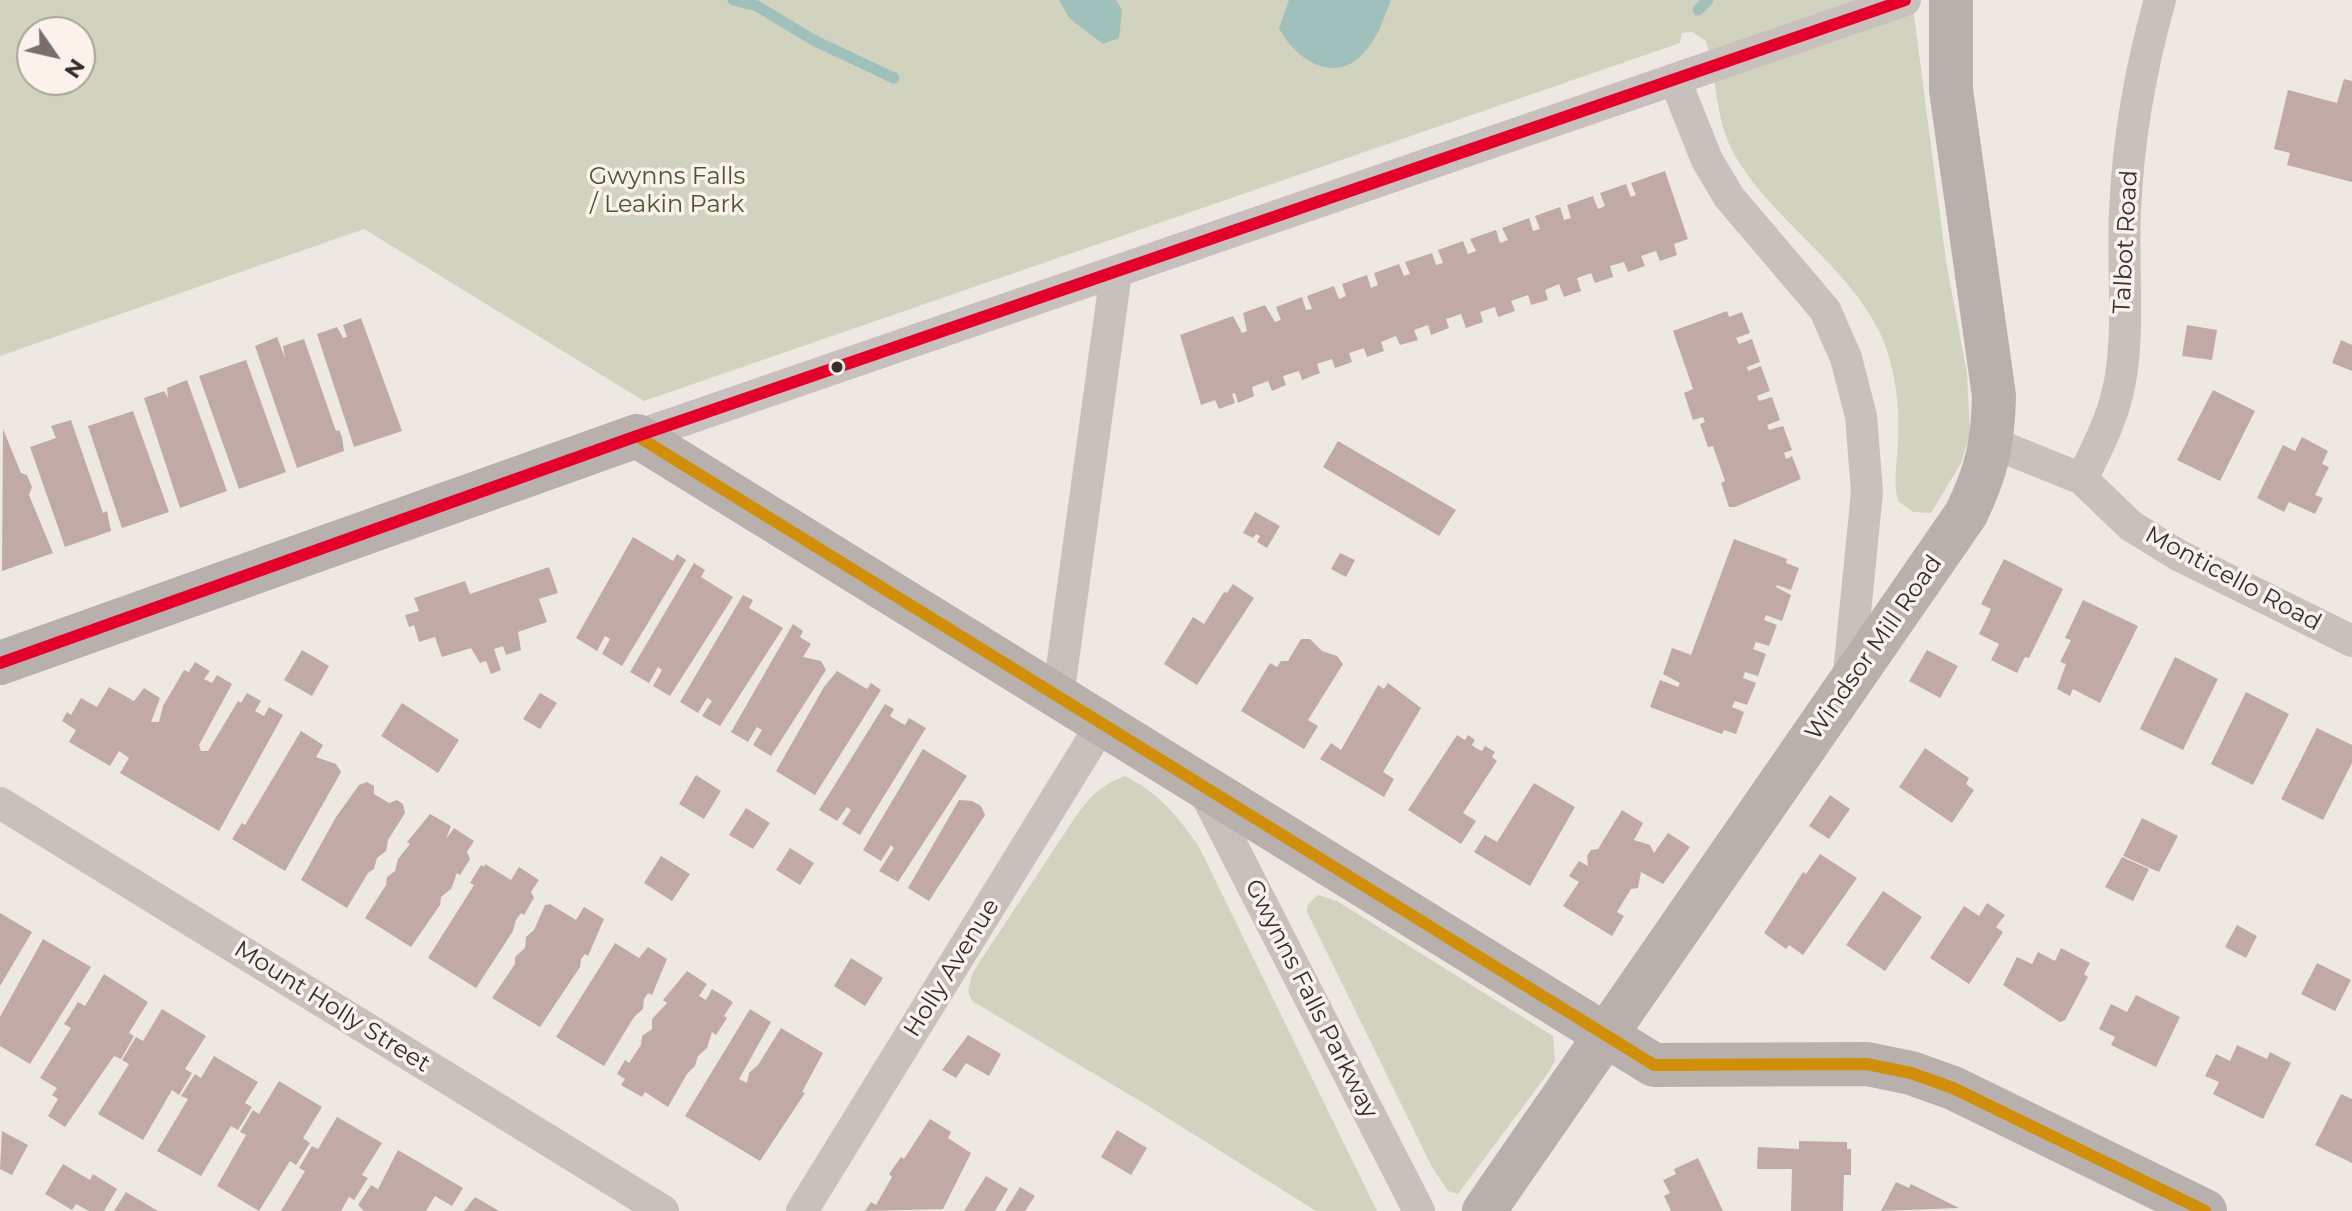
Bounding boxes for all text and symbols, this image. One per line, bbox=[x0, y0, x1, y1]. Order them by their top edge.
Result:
north arrow bbox=[16, 16, 96, 96]
text: N bbox=[58, 54, 91, 84]
park label: Gwynns Falls / Leakin Park bbox=[589, 163, 745, 219]
street label: Talbot Road bbox=[2108, 169, 2144, 315]
unlabelled marker bbox=[829, 359, 845, 375]
street label: Monticello Road bbox=[2140, 520, 2326, 638]
street label: Windsor Mill Road bbox=[1799, 550, 1949, 746]
street label: Gwynns Falls Parkway bbox=[1238, 875, 1384, 1123]
street label: Holly Avenue bbox=[898, 894, 1006, 1042]
street label: Mount Holly Street bbox=[229, 935, 435, 1079]

